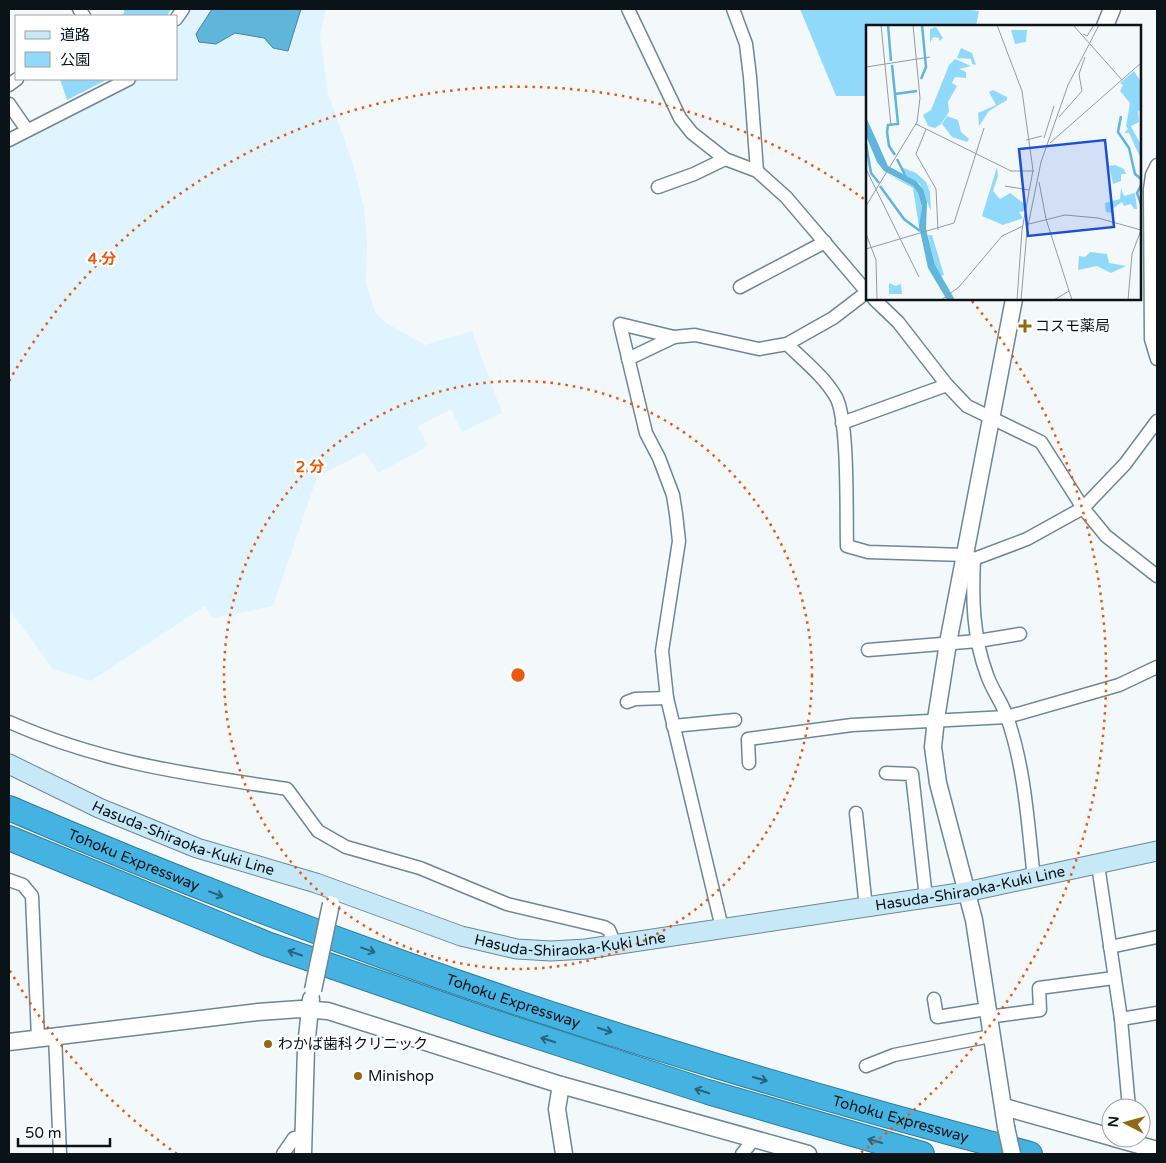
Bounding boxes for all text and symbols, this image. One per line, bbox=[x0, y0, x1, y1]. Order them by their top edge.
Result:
legend bbox=[15, 15, 178, 80]
inset map bbox=[866, 25, 1141, 300]
text: 道路 bbox=[60, 26, 90, 44]
text: 公園 bbox=[60, 51, 90, 69]
text: 4 分 bbox=[88, 250, 116, 268]
place label: コスモ薬局 bbox=[1035, 317, 1110, 335]
marker: コスモ薬局 bbox=[1019, 320, 1031, 332]
text: 2 分 bbox=[296, 458, 324, 476]
centre of rings bbox=[509, 666, 527, 684]
street label: Hasuda-Shiraoka-Kuki Line bbox=[89, 797, 277, 879]
street label: Tohoku Expressway bbox=[65, 825, 202, 895]
street label: Hasuda-Shiraoka-Kuki Line bbox=[874, 862, 1067, 915]
one-way arrow bbox=[207, 890, 223, 899]
street label: Hasuda-Shiraoka-Kuki Line bbox=[473, 928, 667, 960]
one-way arrow bbox=[360, 946, 375, 955]
one-way arrow bbox=[287, 948, 303, 957]
street label: Tohoku Expressway bbox=[444, 970, 583, 1032]
one-way arrow bbox=[596, 1026, 612, 1035]
place label: わかば歯科クリニック bbox=[278, 1035, 428, 1053]
one-way arrow bbox=[540, 1035, 556, 1044]
marker: わかば歯科クリニック bbox=[262, 1038, 274, 1050]
place label: Minishop bbox=[368, 1067, 434, 1085]
marker: Minishop bbox=[352, 1070, 364, 1082]
one-way arrow bbox=[751, 1074, 767, 1084]
one-way arrow bbox=[695, 1085, 711, 1095]
street label: Tohoku Expressway bbox=[830, 1091, 971, 1146]
north arrow bbox=[1101, 1098, 1151, 1148]
text: N bbox=[1105, 1115, 1123, 1128]
scale bar bbox=[18, 1116, 110, 1148]
text: 50 m bbox=[25, 1124, 62, 1142]
one-way arrow bbox=[867, 1135, 883, 1145]

